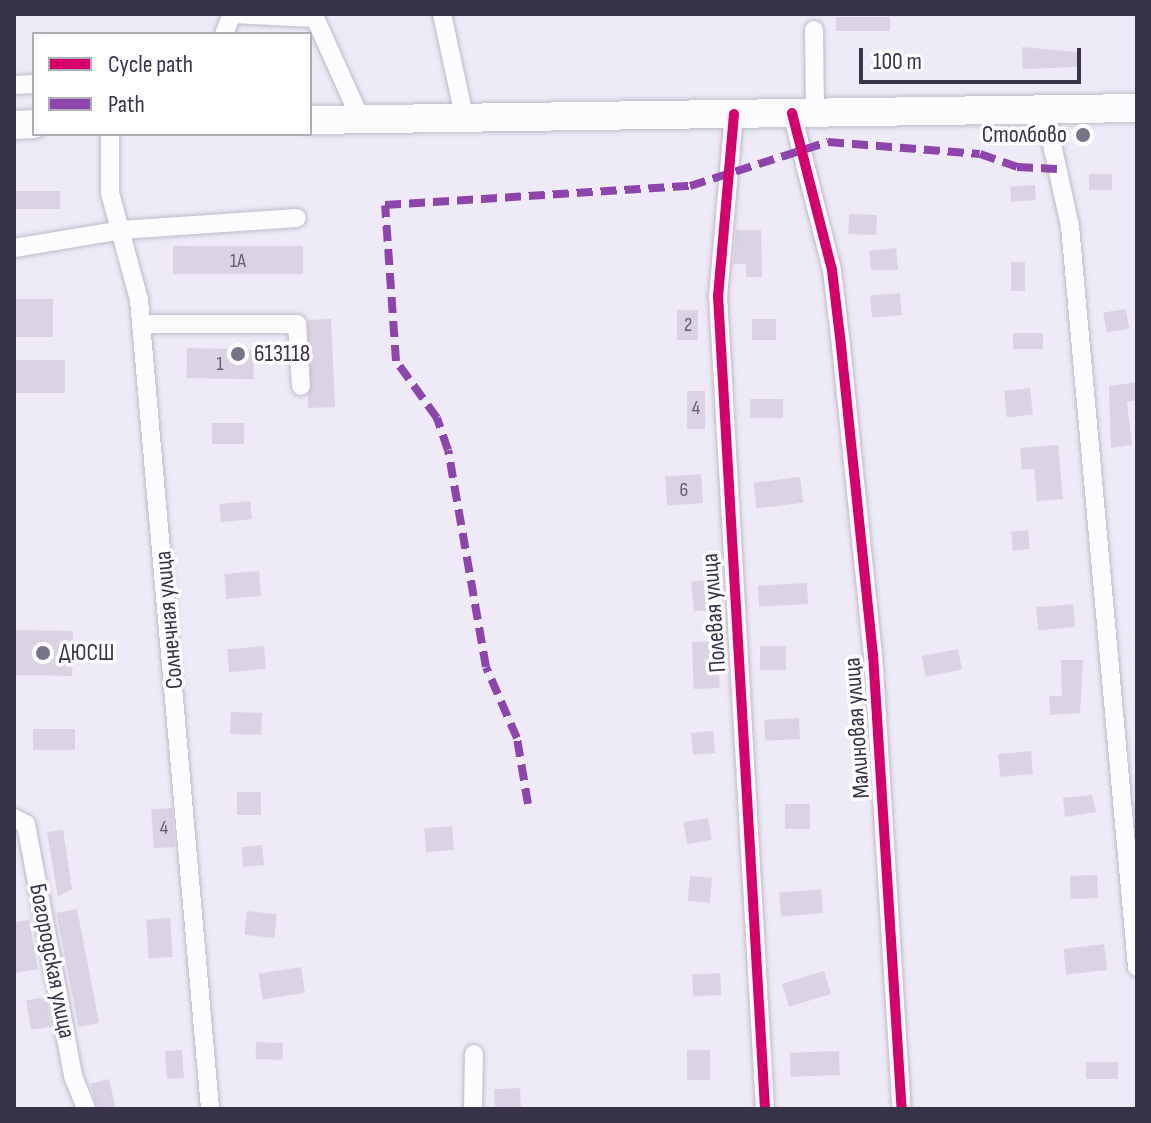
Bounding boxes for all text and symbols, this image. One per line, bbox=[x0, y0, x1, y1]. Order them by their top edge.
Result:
legend bbox=[32, 32, 312, 136]
scale bar bbox=[863, 32, 1085, 82]
text: 100 m bbox=[873, 47, 922, 76]
text: Cycle path bbox=[108, 50, 193, 79]
text: Path bbox=[108, 90, 145, 119]
place label: Столбово bbox=[982, 121, 1067, 149]
marker: Столбово bbox=[1074, 126, 1092, 144]
house number: 1А bbox=[230, 249, 246, 273]
house number: 2 bbox=[684, 313, 692, 337]
place label: 613118 bbox=[254, 340, 310, 368]
marker: 613118 bbox=[229, 345, 247, 363]
house number: 1 bbox=[217, 352, 223, 376]
house number: 4 bbox=[692, 396, 700, 420]
house number: 6 bbox=[680, 478, 688, 502]
street label: Солнечная улица bbox=[149, 550, 189, 690]
street label: Полевая улица bbox=[695, 552, 733, 674]
place label: ДЮСШ bbox=[59, 639, 115, 667]
marker: ДЮСШ bbox=[34, 644, 52, 662]
street label: Малиновая улица bbox=[838, 657, 876, 799]
house number: 4 bbox=[160, 816, 168, 840]
street label: Богородская улица bbox=[23, 881, 81, 1041]

